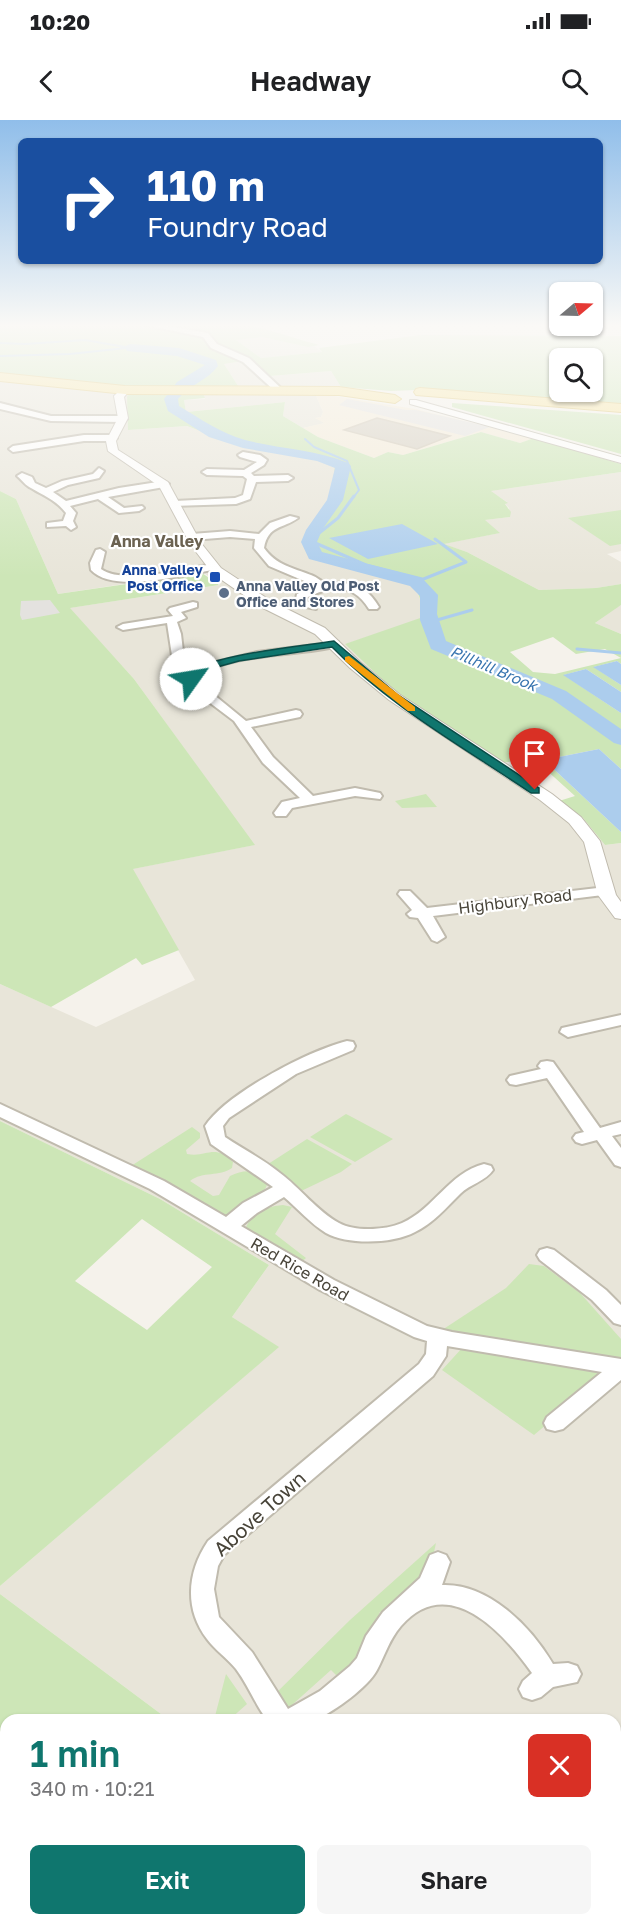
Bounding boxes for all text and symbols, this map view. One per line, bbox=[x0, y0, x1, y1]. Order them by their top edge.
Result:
text: 10:20 bbox=[30, 8, 90, 35]
icon: back bbox=[30, 65, 63, 98]
text: Headway bbox=[250, 65, 371, 97]
icon: search bbox=[558, 65, 591, 98]
text: 110 m bbox=[147, 160, 265, 210]
icon: right bbox=[48, 162, 126, 240]
text: Foundry Road bbox=[147, 211, 328, 243]
north arrow bbox=[549, 282, 603, 336]
map controls bbox=[549, 282, 603, 402]
button: search bbox=[549, 348, 603, 402]
district label: Anna Valley bbox=[111, 531, 204, 551]
place label: Anna Valley Post Office bbox=[122, 561, 204, 594]
marker: Anna Valley Post Office bbox=[208, 570, 222, 584]
place label: Anna Valley Old Post Office and Stores bbox=[236, 577, 380, 610]
marker: Anna Valley Old Post Office and Stores bbox=[217, 586, 231, 600]
water label: Pillhill Brook bbox=[448, 642, 541, 695]
position arrow bbox=[159, 647, 223, 711]
pin bbox=[509, 728, 560, 790]
icon: arrive bbox=[518, 737, 551, 770]
street label: Highbury Road bbox=[457, 884, 573, 918]
street label: Red Rice Road bbox=[247, 1233, 353, 1305]
street label: Above Town bbox=[208, 1465, 310, 1561]
text: 1 min bbox=[30, 1732, 120, 1775]
button: close bbox=[528, 1734, 591, 1797]
text: 340 m · 10:21 bbox=[30, 1776, 154, 1800]
button: Exit bbox=[30, 1845, 305, 1914]
button: Share bbox=[317, 1845, 591, 1914]

